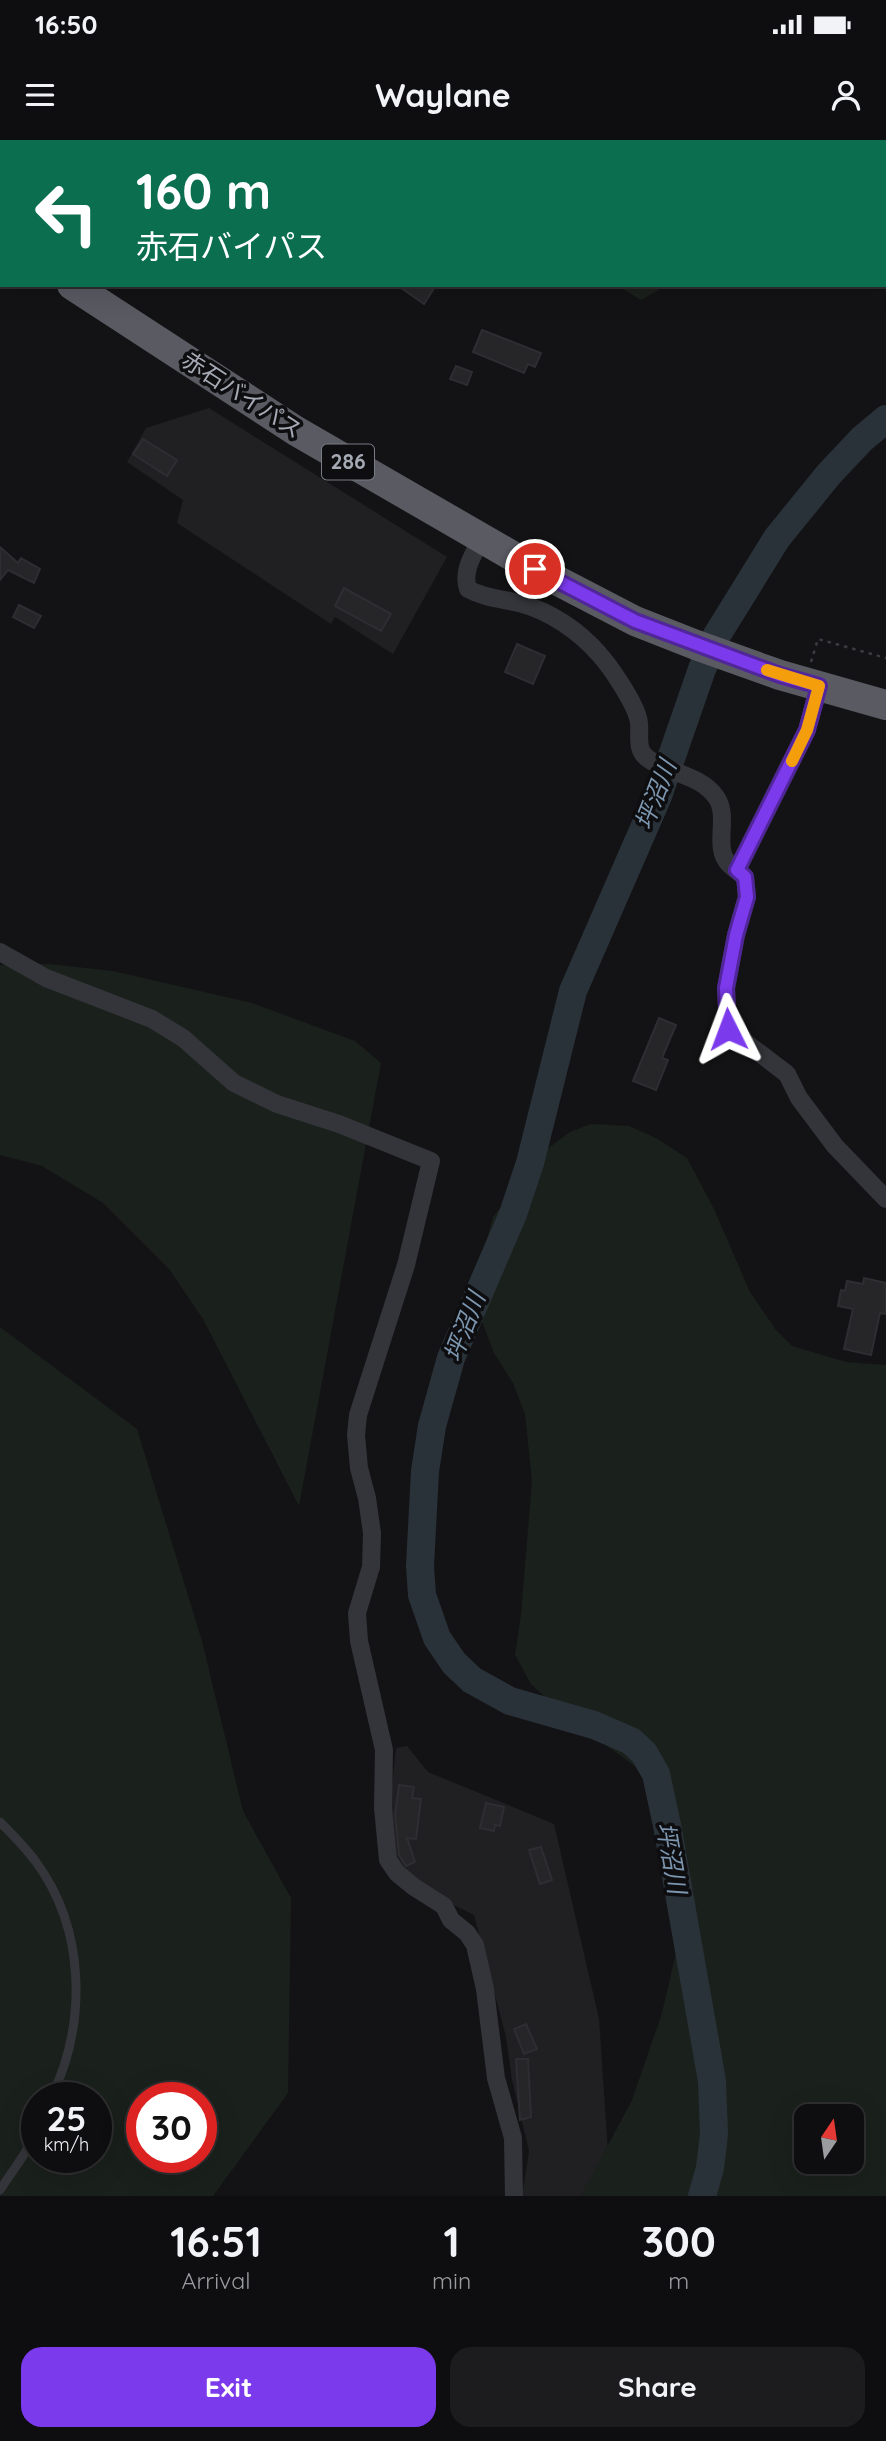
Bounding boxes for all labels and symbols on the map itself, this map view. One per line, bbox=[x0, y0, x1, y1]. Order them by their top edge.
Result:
street label: 赤石バイパス bbox=[177, 345, 308, 444]
road number: 286 bbox=[322, 444, 374, 480]
pin bbox=[505, 539, 565, 599]
water label: 坪沼川 bbox=[628, 753, 683, 834]
position arrow bbox=[691, 992, 765, 1066]
water label: 坪沼川 bbox=[437, 1285, 492, 1366]
water label: 坪沼川 bbox=[651, 1820, 694, 1899]
speed limit sign: 30 bbox=[126, 2082, 217, 2173]
north arrow bbox=[794, 2104, 864, 2174]

